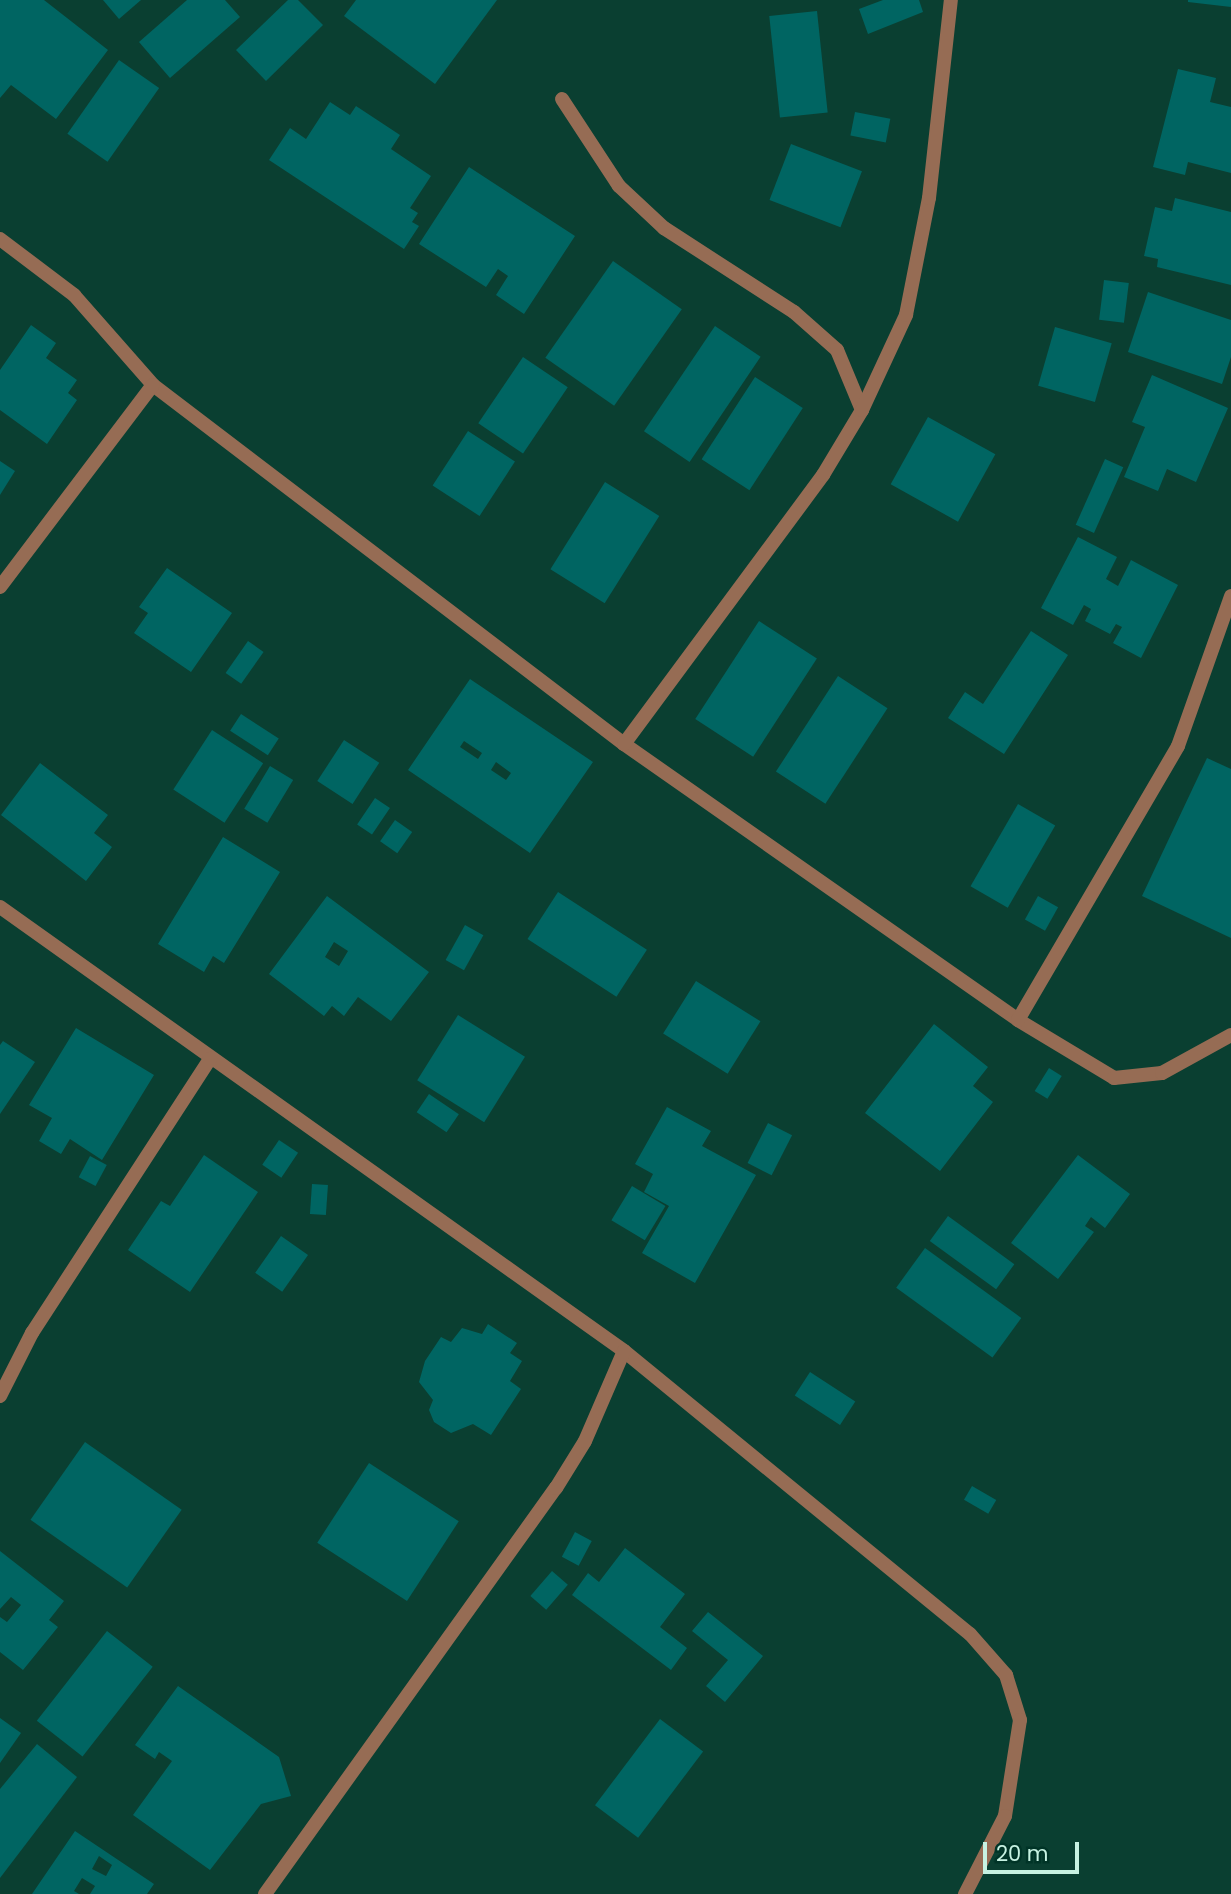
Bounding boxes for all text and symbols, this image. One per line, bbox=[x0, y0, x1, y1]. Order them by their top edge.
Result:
scale bar bbox=[986, 1828, 1082, 1872]
text: 20 m bbox=[996, 1839, 1049, 1868]

